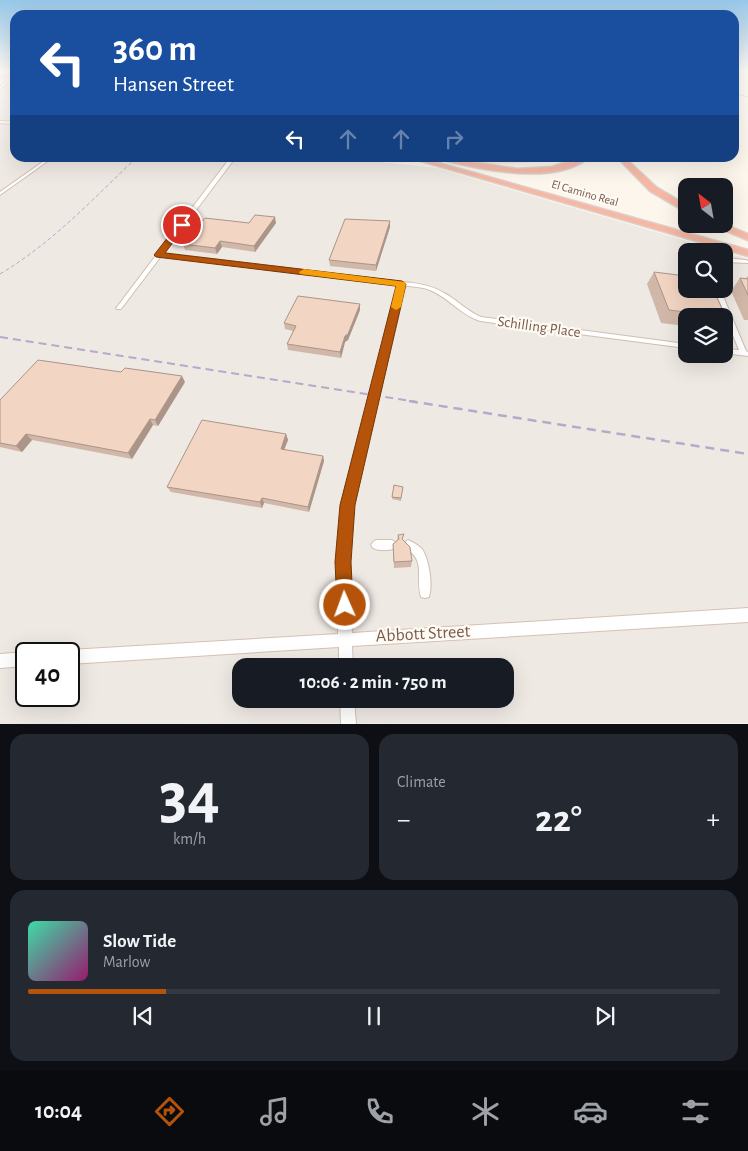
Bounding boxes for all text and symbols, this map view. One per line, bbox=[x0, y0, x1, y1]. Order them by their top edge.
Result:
icon: left bbox=[30, 30, 95, 95]
text: 360 m bbox=[113, 32, 197, 67]
text: Hansen Street bbox=[113, 73, 234, 95]
icon: left bbox=[281, 125, 309, 153]
icon: ahead bbox=[334, 125, 362, 153]
icon: ahead bbox=[387, 125, 415, 153]
icon: right bbox=[440, 125, 468, 153]
street label: El Camino Real bbox=[550, 178, 620, 208]
north arrow bbox=[678, 178, 732, 232]
map controls bbox=[678, 178, 733, 363]
pin bbox=[161, 204, 203, 246]
icon: arrive bbox=[168, 211, 196, 239]
button: search bbox=[678, 243, 733, 298]
button: layers bbox=[678, 308, 733, 363]
street label: Schilling Place bbox=[497, 314, 582, 340]
position arrow bbox=[318, 578, 370, 630]
street label: Abbott Street bbox=[375, 623, 471, 645]
speed limit sign: 40 bbox=[15, 642, 80, 707]
text: 10:06 · 2 min · 750 m bbox=[299, 673, 447, 692]
text: 34 bbox=[159, 765, 220, 830]
text: Climate bbox=[397, 774, 446, 790]
text: 22° bbox=[535, 801, 582, 839]
text: − bbox=[397, 806, 410, 834]
text: + bbox=[707, 806, 720, 834]
text: km/h bbox=[173, 831, 206, 847]
text: Slow Tide bbox=[103, 932, 176, 951]
text: Marlow bbox=[103, 954, 150, 970]
icon: previous bbox=[129, 1002, 157, 1030]
icon: pause bbox=[360, 1002, 388, 1030]
icon: next bbox=[591, 1002, 619, 1030]
icon: directions bbox=[152, 1094, 187, 1129]
icon: music bbox=[257, 1094, 292, 1129]
icon: phone bbox=[362, 1094, 397, 1129]
icon: climate bbox=[468, 1094, 503, 1129]
icon: car bbox=[573, 1094, 608, 1129]
icon: filters bbox=[678, 1094, 713, 1129]
text: 10:04 bbox=[35, 1100, 82, 1122]

